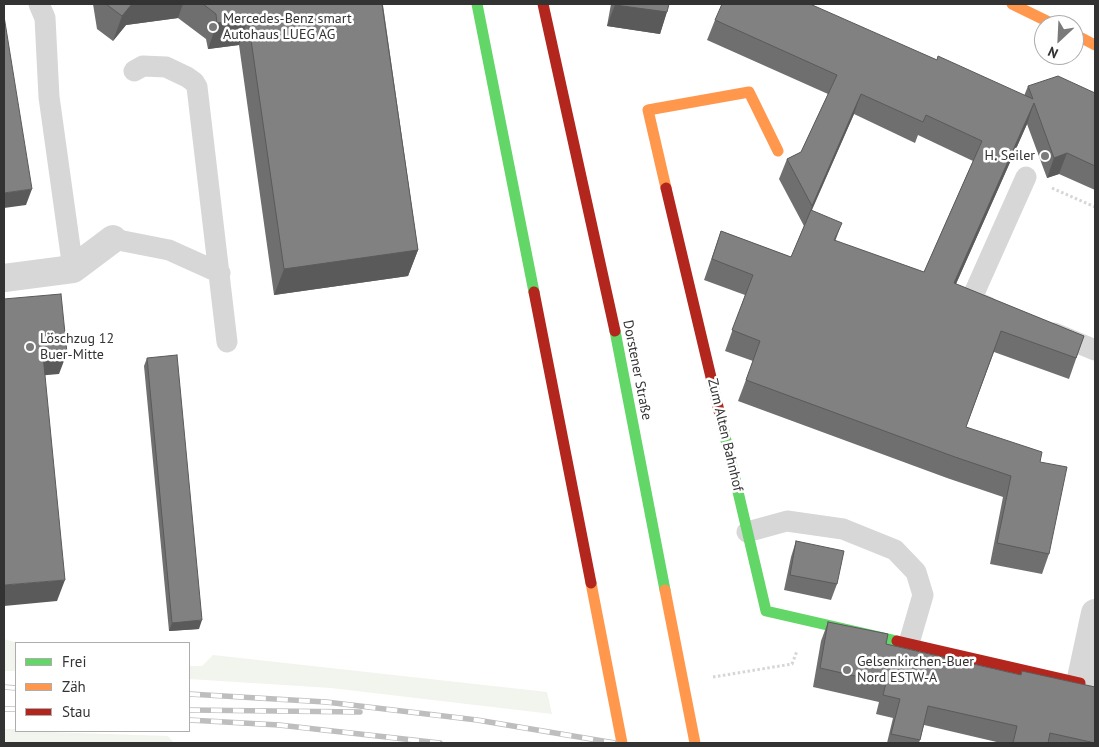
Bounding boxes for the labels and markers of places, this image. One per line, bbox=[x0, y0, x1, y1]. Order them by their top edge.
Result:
place label: Mercedes-Benz smart Autohaus LUEG AG bbox=[223, 11, 352, 44]
marker: Mercedes-Benz smart Autohaus LUEG AG bbox=[207, 21, 219, 33]
place label: H. Seiler bbox=[985, 148, 1035, 164]
marker: H. Seiler bbox=[1039, 150, 1051, 162]
place label: Löschzug 12 Buer-Mitte bbox=[40, 331, 114, 364]
marker: Löschzug 12 Buer-Mitte bbox=[24, 341, 36, 353]
place label: Gelsenkirchen-Buer Nord ESTW-A bbox=[857, 654, 974, 686]
marker: Gelsenkirchen-Buer Nord ESTW-A bbox=[841, 664, 853, 676]

